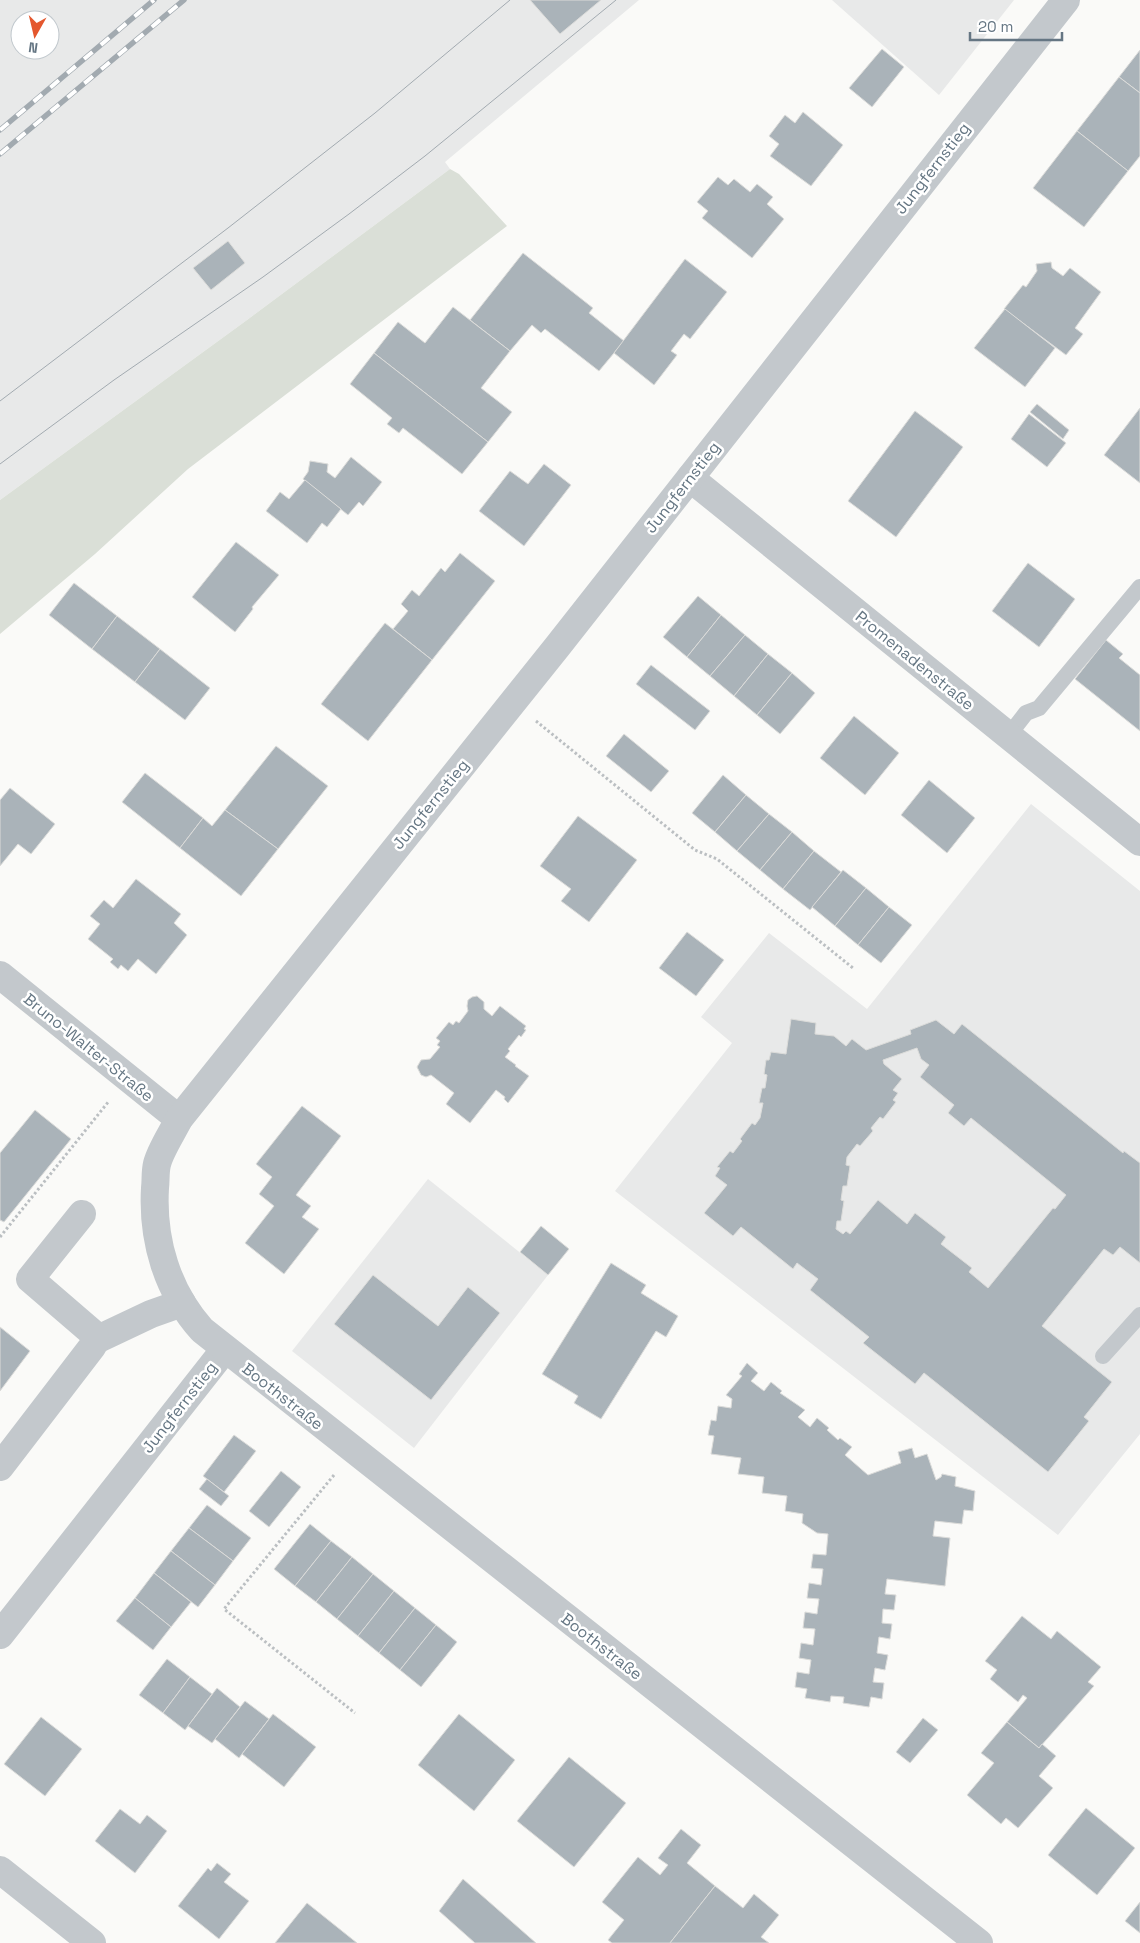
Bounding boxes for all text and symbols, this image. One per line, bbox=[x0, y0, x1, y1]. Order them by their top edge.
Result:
north arrow bbox=[10, 10, 60, 60]
scale bar bbox=[970, 10, 1062, 42]
text: 20 m bbox=[978, 17, 1013, 36]
text: N bbox=[27, 38, 39, 57]
street label: Jungfernstieg bbox=[890, 118, 975, 218]
street label: Jungfernstieg bbox=[640, 437, 725, 537]
street label: Promenadenstraße bbox=[851, 606, 978, 715]
street label: Jungfernstieg bbox=[388, 755, 473, 854]
street label: Bruno-Walter-Straße bbox=[19, 989, 158, 1106]
street label: Jungfernstieg bbox=[137, 1357, 222, 1457]
street label: Boothstraße bbox=[238, 1358, 327, 1435]
street label: Boothstraße bbox=[557, 1608, 646, 1685]

